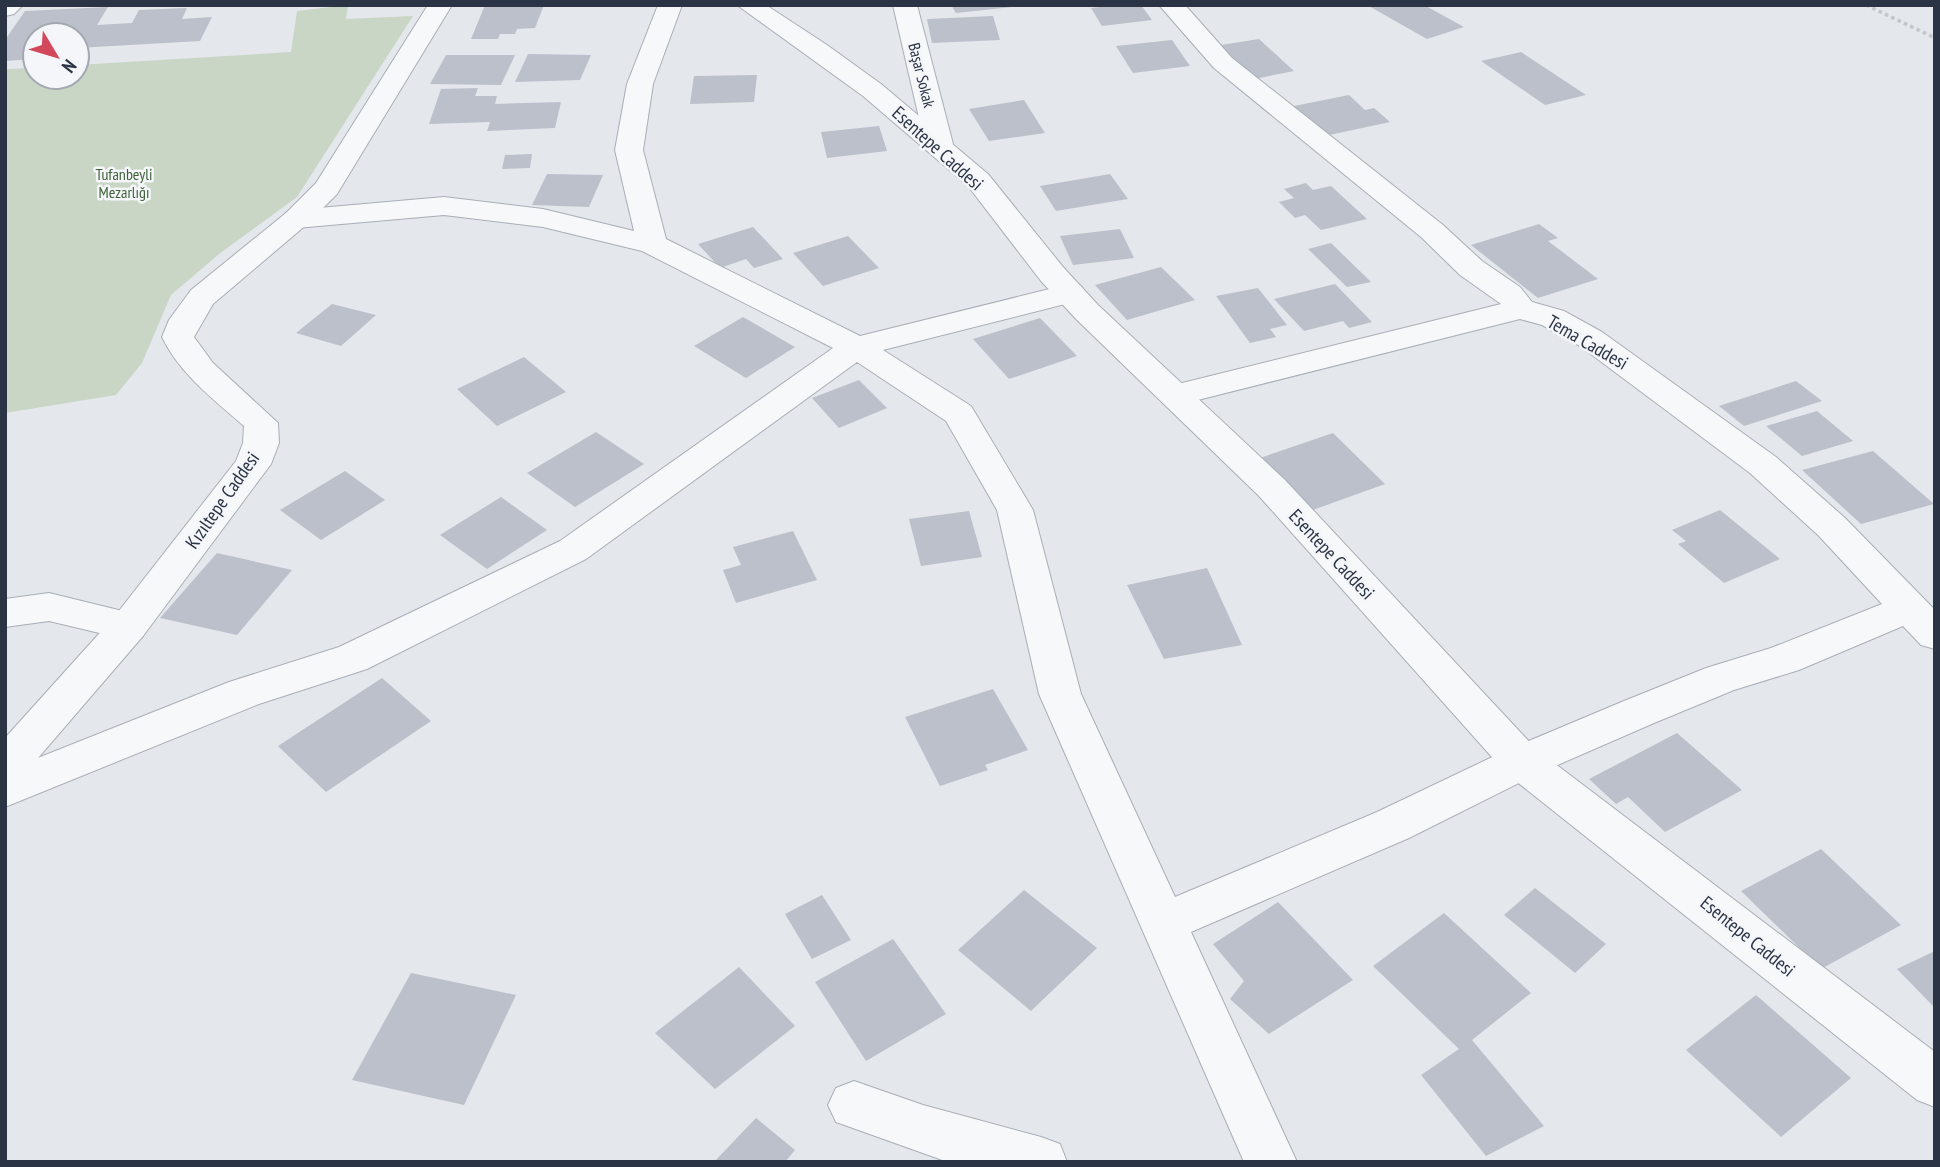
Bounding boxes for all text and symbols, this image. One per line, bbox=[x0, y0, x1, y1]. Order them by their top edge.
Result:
north arrow bbox=[21, 21, 91, 91]
street label: Başar Sokak bbox=[904, 41, 940, 110]
text: N bbox=[57, 55, 82, 78]
street label: Esentepe Caddesi bbox=[887, 101, 989, 195]
park label: Tufanbeyli Mezarlığı bbox=[96, 164, 152, 202]
street label: Tema Caddesi bbox=[1543, 309, 1633, 375]
street label: Kızıltepe Caddesi bbox=[180, 447, 264, 553]
street label: Esentepe Caddesi bbox=[1284, 504, 1380, 604]
street label: Esentepe Caddesi bbox=[1696, 891, 1800, 981]

